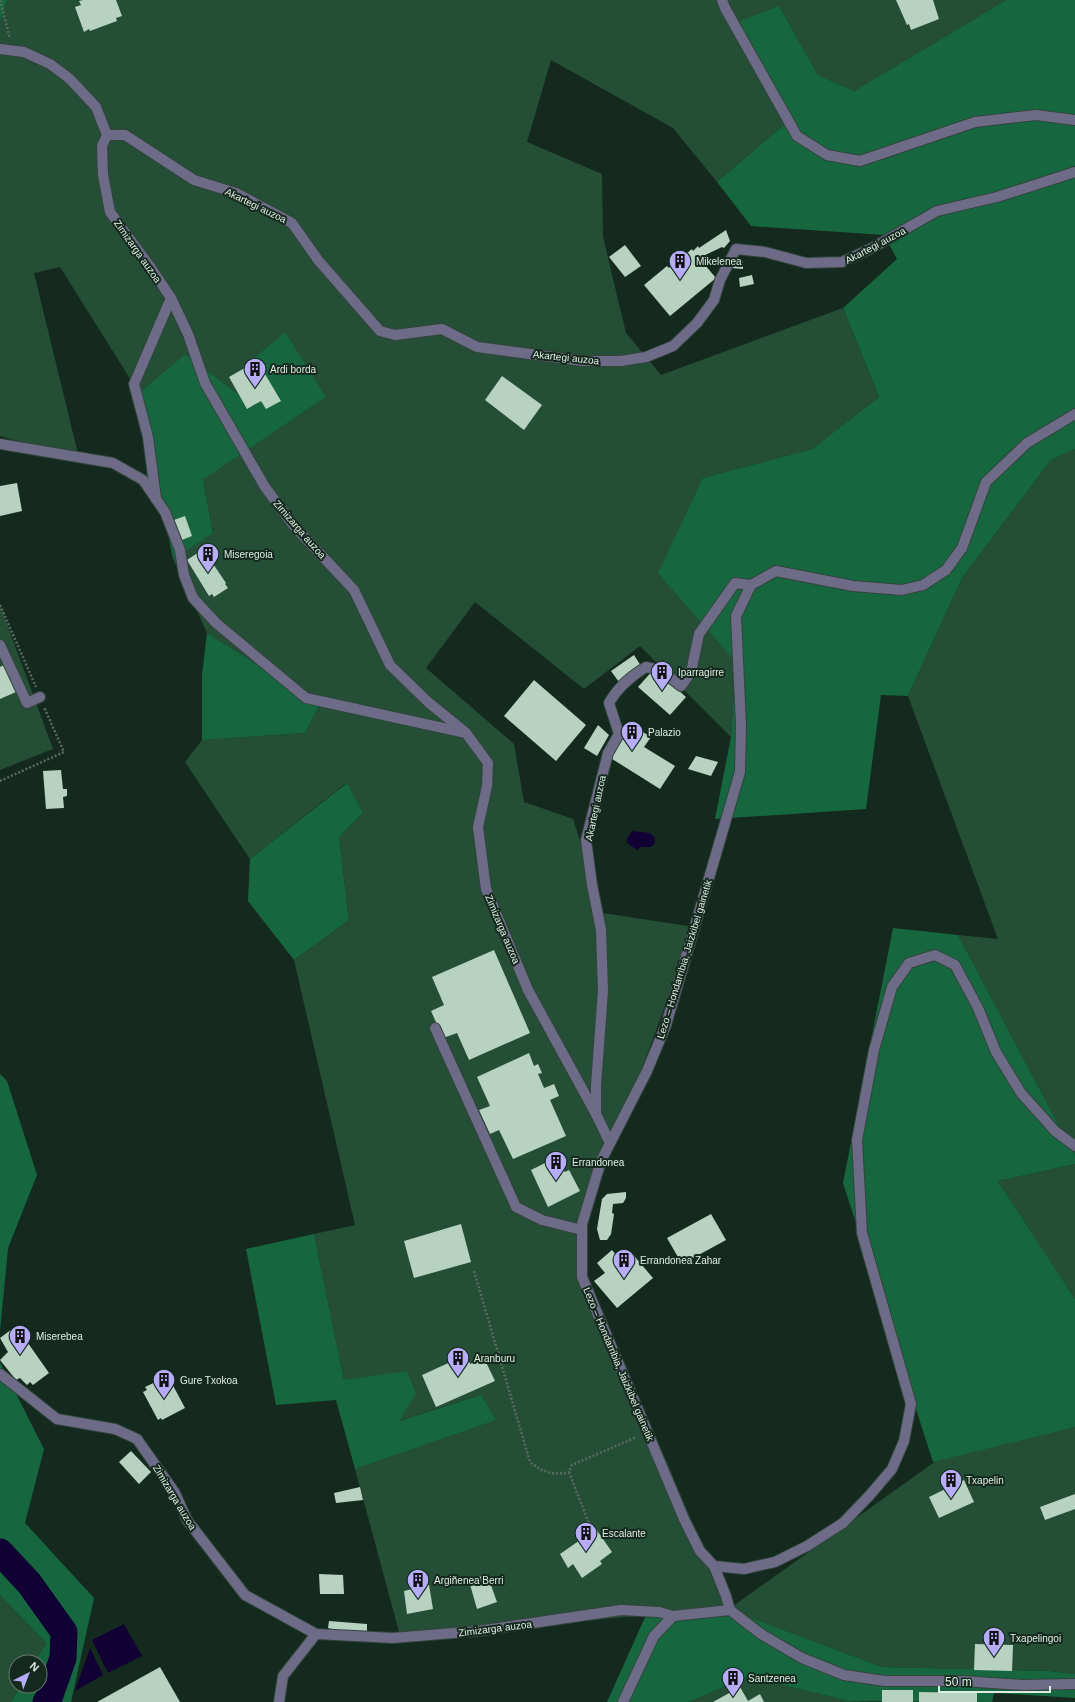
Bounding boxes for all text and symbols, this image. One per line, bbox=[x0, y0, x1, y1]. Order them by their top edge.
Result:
street label: Akartegi auzoa bbox=[223, 186, 289, 225]
street label: Zimizarga auzoa bbox=[112, 218, 164, 285]
street label: Akartegi auzoa bbox=[843, 225, 908, 266]
building icon: Mikelenea bbox=[667, 248, 693, 281]
place label: Mikelenea bbox=[696, 256, 742, 267]
street label: Akartegi auzoa bbox=[532, 349, 600, 366]
building icon: Ardi borda bbox=[242, 356, 268, 389]
place label: Ardi borda bbox=[270, 364, 317, 375]
street label: Zimizarga auzoa bbox=[271, 498, 328, 561]
building icon: Miseregoia bbox=[195, 541, 221, 574]
place label: Miseregoia bbox=[224, 549, 273, 560]
building icon: Iparragirre bbox=[649, 659, 675, 692]
place label: Iparragirre bbox=[678, 667, 725, 678]
building icon: Palazio bbox=[619, 719, 645, 752]
place label: Palazio bbox=[648, 727, 681, 738]
street label: Akartegi auzoa bbox=[583, 774, 608, 842]
street label: Lezo – Hondarribia, Jaizkibel gainetik bbox=[655, 877, 714, 1040]
street label: Zimizarga auzoa bbox=[483, 893, 522, 966]
building icon: Errandonea bbox=[543, 1149, 569, 1182]
place label: Errandonea bbox=[572, 1157, 625, 1168]
building icon: Errandonea Zahar bbox=[611, 1247, 637, 1280]
place label: Errandonea Zahar bbox=[640, 1255, 722, 1266]
street label: Lezo – Hondarribia, Jaizkibel gainetik bbox=[581, 1286, 656, 1444]
building icon: Miserebea bbox=[7, 1323, 33, 1356]
place label: Miserebea bbox=[36, 1331, 83, 1342]
building icon: Aranburu bbox=[445, 1345, 471, 1378]
place label: Aranburu bbox=[474, 1353, 515, 1364]
building icon: Gure Txokoa bbox=[151, 1367, 177, 1400]
place label: Gure Txokoa bbox=[180, 1375, 238, 1386]
street label: Zimizarga auzoa bbox=[151, 1463, 199, 1532]
building icon: Txapelin bbox=[938, 1467, 964, 1500]
place label: Txapelin bbox=[966, 1475, 1004, 1486]
building icon: Escalante bbox=[573, 1520, 599, 1553]
place label: Escalante bbox=[602, 1528, 646, 1539]
building icon: Argiñenea Berri bbox=[405, 1567, 431, 1600]
place label: Argiñenea Berri bbox=[434, 1575, 503, 1586]
street label: Zimizarga auzoa bbox=[458, 1618, 533, 1638]
building icon: Txapelingoi bbox=[981, 1625, 1007, 1658]
place label: Txapelingoi bbox=[1010, 1633, 1061, 1644]
north arrow bbox=[8, 1654, 48, 1694]
text: N bbox=[28, 1659, 42, 1674]
building icon: Santzenea bbox=[720, 1665, 746, 1698]
scale bar bbox=[939, 1668, 1050, 1694]
place label: Santzenea bbox=[748, 1673, 796, 1684]
text: 50 m bbox=[945, 1675, 972, 1689]

